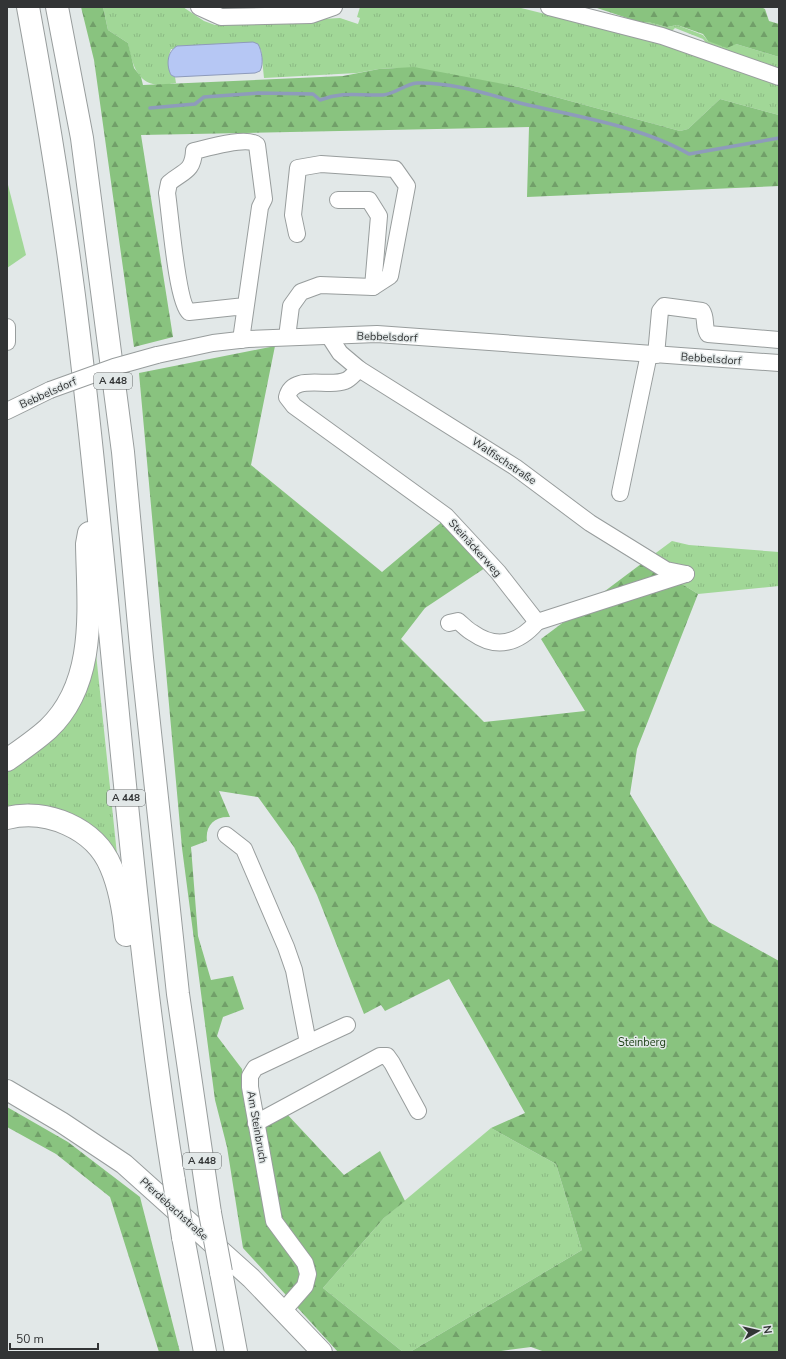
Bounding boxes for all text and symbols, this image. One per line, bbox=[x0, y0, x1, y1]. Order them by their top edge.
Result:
street label: Bebbelsdorf bbox=[356, 328, 418, 346]
street label: Bebbelsdorf bbox=[680, 349, 742, 369]
road number: A 448 bbox=[94, 373, 132, 389]
street label: Bebbelsdorf bbox=[17, 374, 79, 412]
street label: Walfischstraße bbox=[469, 434, 539, 488]
street label: Steinäckerweg bbox=[445, 516, 505, 580]
road number: A 448 bbox=[107, 790, 145, 806]
park label: Steinberg bbox=[618, 1035, 666, 1050]
street label: Am Steinbruch bbox=[243, 1090, 271, 1164]
road number: A 448 bbox=[183, 1153, 221, 1169]
street label: Pferdebachstraße bbox=[136, 1174, 212, 1244]
north arrow bbox=[738, 1311, 778, 1351]
scale bar bbox=[10, 1325, 98, 1351]
text: N bbox=[759, 1325, 775, 1335]
text: 50 m bbox=[16, 1331, 44, 1347]

